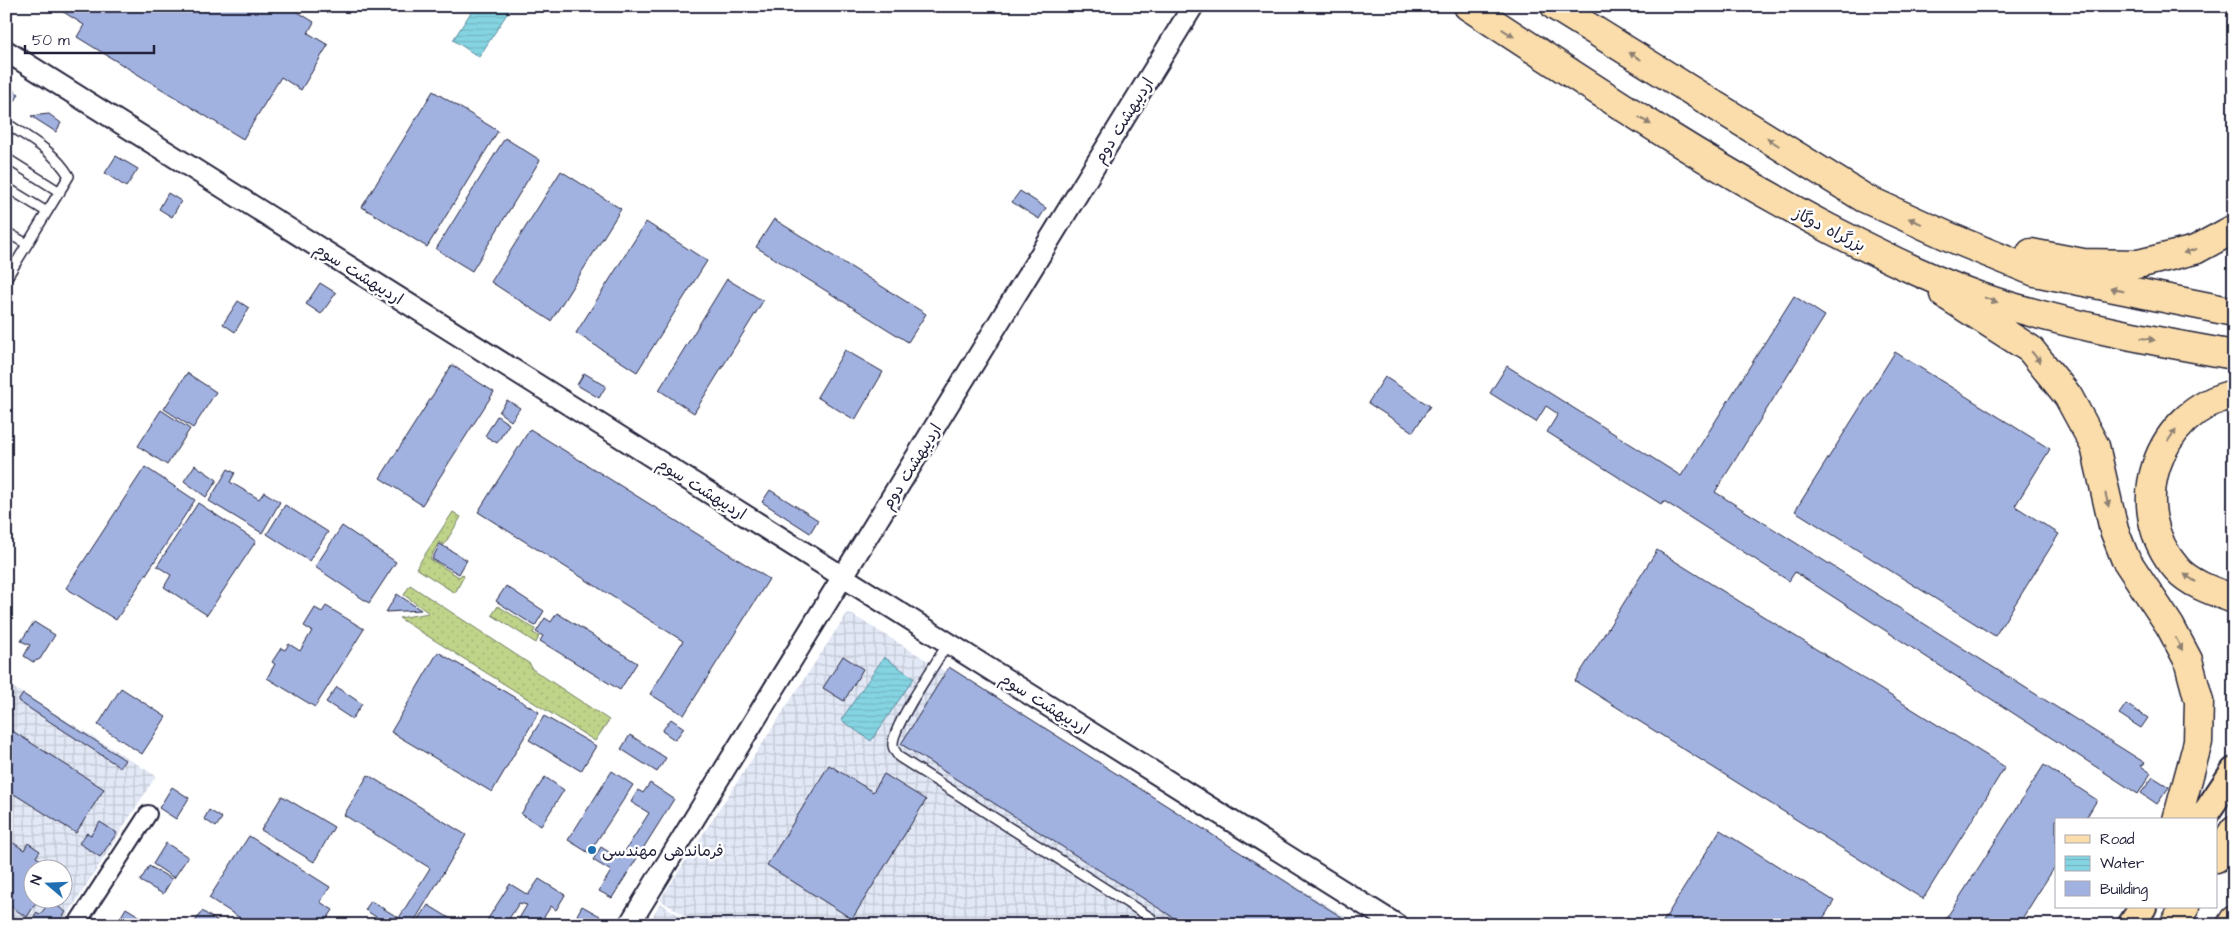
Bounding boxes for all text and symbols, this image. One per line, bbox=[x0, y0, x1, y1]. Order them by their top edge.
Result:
scale bar bbox=[25, 22, 154, 54]
one-way arrow bbox=[1502, 28, 1515, 38]
text: 50 m bbox=[32, 30, 70, 51]
one-way arrow bbox=[1628, 51, 1642, 61]
street label: اردیبهشت دوم bbox=[1089, 73, 1160, 168]
one-way arrow bbox=[1639, 116, 1652, 125]
one-way arrow bbox=[1766, 138, 1779, 147]
street label: بزرگراه دوگاز bbox=[1788, 202, 1869, 257]
one-way arrow bbox=[1908, 216, 1922, 224]
street label: اردیبهشت سوم bbox=[309, 238, 407, 311]
one-way arrow bbox=[2183, 247, 2198, 255]
one-way arrow bbox=[2109, 285, 2125, 293]
one-way arrow bbox=[1983, 297, 1998, 304]
one-way arrow bbox=[2140, 336, 2156, 344]
one-way arrow bbox=[2031, 351, 2042, 364]
street label: اردیبهشت دوم bbox=[877, 419, 948, 514]
one-way arrow bbox=[2167, 428, 2177, 442]
street label: اردیبهشت سوم bbox=[652, 453, 750, 526]
one-way arrow bbox=[2103, 493, 2111, 508]
one-way arrow bbox=[2183, 573, 2197, 583]
one-way arrow bbox=[2175, 637, 2183, 651]
street label: اردیبهشت سوم bbox=[995, 668, 1093, 741]
legend bbox=[2055, 818, 2218, 908]
text: Road bbox=[2100, 829, 2135, 850]
place label: فرماندهی مهندسی bbox=[602, 840, 724, 862]
marker: فرماندهی مهندسی bbox=[586, 844, 598, 856]
text: Water bbox=[2100, 853, 2144, 874]
north arrow bbox=[22, 858, 72, 908]
text: N bbox=[26, 872, 48, 888]
text: Building bbox=[2100, 879, 2148, 901]

